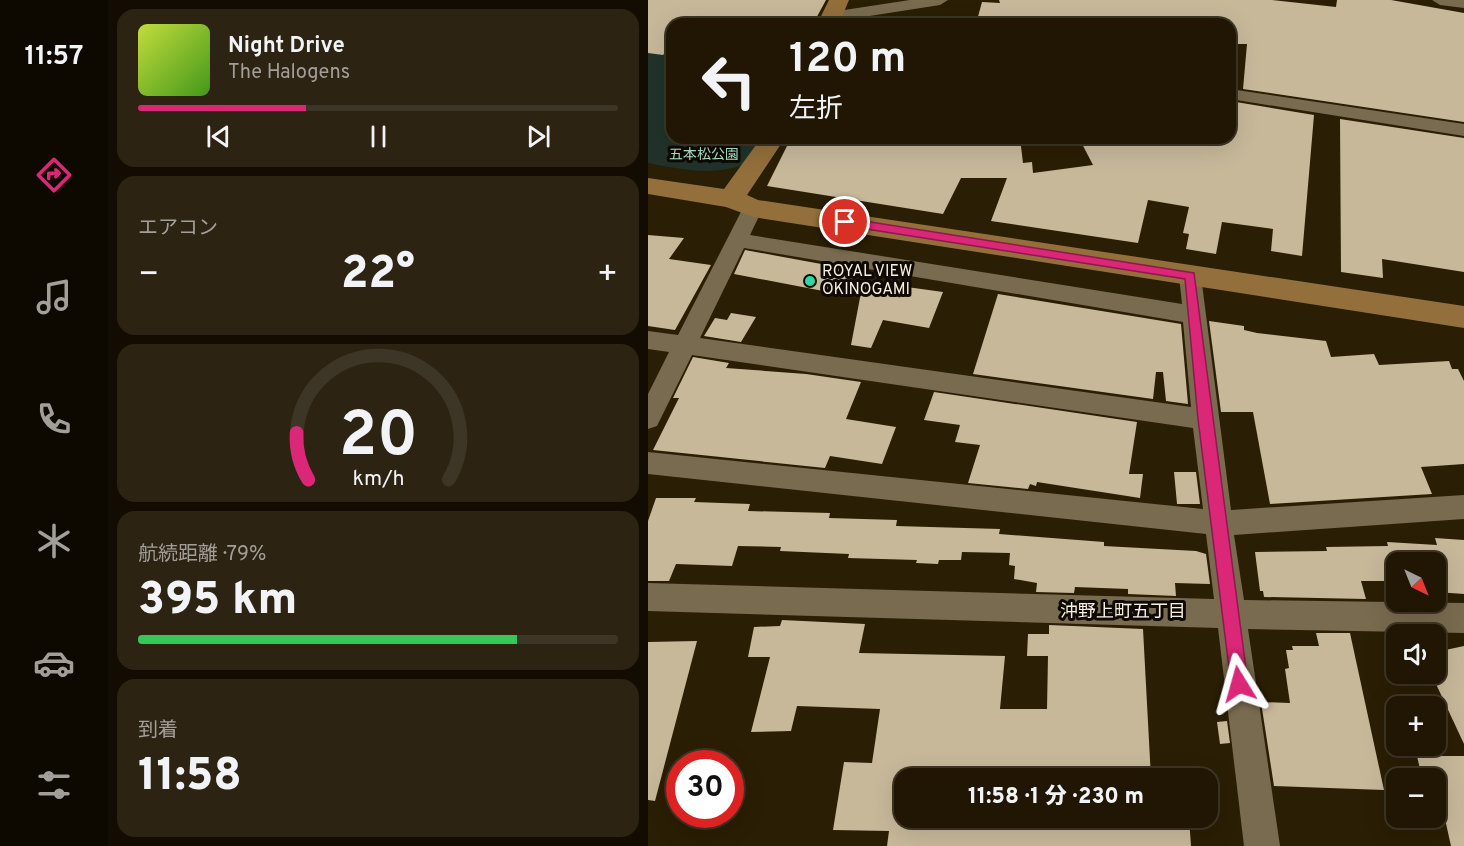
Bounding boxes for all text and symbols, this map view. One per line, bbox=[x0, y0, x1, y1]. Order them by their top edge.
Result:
text: Night Drive bbox=[228, 33, 345, 60]
text: 120 m bbox=[789, 34, 906, 87]
text: 11:57 bbox=[24, 40, 84, 74]
icon: left bbox=[690, 42, 768, 120]
text: The Halogens bbox=[228, 60, 350, 86]
text: 左折 bbox=[789, 93, 843, 127]
icon: previous bbox=[202, 120, 235, 153]
icon: pause bbox=[362, 120, 395, 153]
icon: next bbox=[522, 120, 555, 153]
park label: 五本松公園 bbox=[669, 147, 739, 164]
icon: directions bbox=[33, 154, 75, 196]
pin bbox=[819, 196, 870, 247]
icon: arrive bbox=[828, 205, 861, 238]
text: エアコン bbox=[138, 216, 218, 242]
text: 22° bbox=[341, 247, 415, 304]
text: − bbox=[138, 255, 159, 297]
text: + bbox=[597, 255, 618, 297]
place label: ROYAL VIEW OKINOGAMI bbox=[822, 262, 912, 300]
marker: ROYAL VIEW OKINOGAMI bbox=[803, 274, 817, 288]
icon: music bbox=[33, 276, 75, 318]
icon: phone bbox=[33, 398, 75, 440]
text: 20 bbox=[338, 399, 418, 478]
text: km/h bbox=[352, 466, 404, 493]
icon: climate bbox=[33, 520, 75, 562]
text: 航続距離 · 79% bbox=[138, 542, 266, 568]
north arrow bbox=[1386, 552, 1446, 612]
map controls bbox=[1386, 552, 1446, 828]
text: 395 km bbox=[138, 573, 297, 630]
district label: 沖野上町五丁目 bbox=[1060, 601, 1186, 624]
button: sound bbox=[1386, 624, 1446, 684]
icon: car bbox=[33, 642, 75, 684]
position arrow bbox=[1207, 652, 1271, 716]
button: + bbox=[1386, 696, 1446, 756]
text: 到着 bbox=[138, 718, 178, 744]
text: 11:58 bbox=[138, 749, 242, 806]
speed limit sign: 30 bbox=[666, 750, 744, 828]
icon: filters bbox=[33, 764, 75, 806]
button: − bbox=[1386, 768, 1446, 828]
text: 11:58 · 1 分 · 230 m bbox=[968, 784, 1144, 811]

